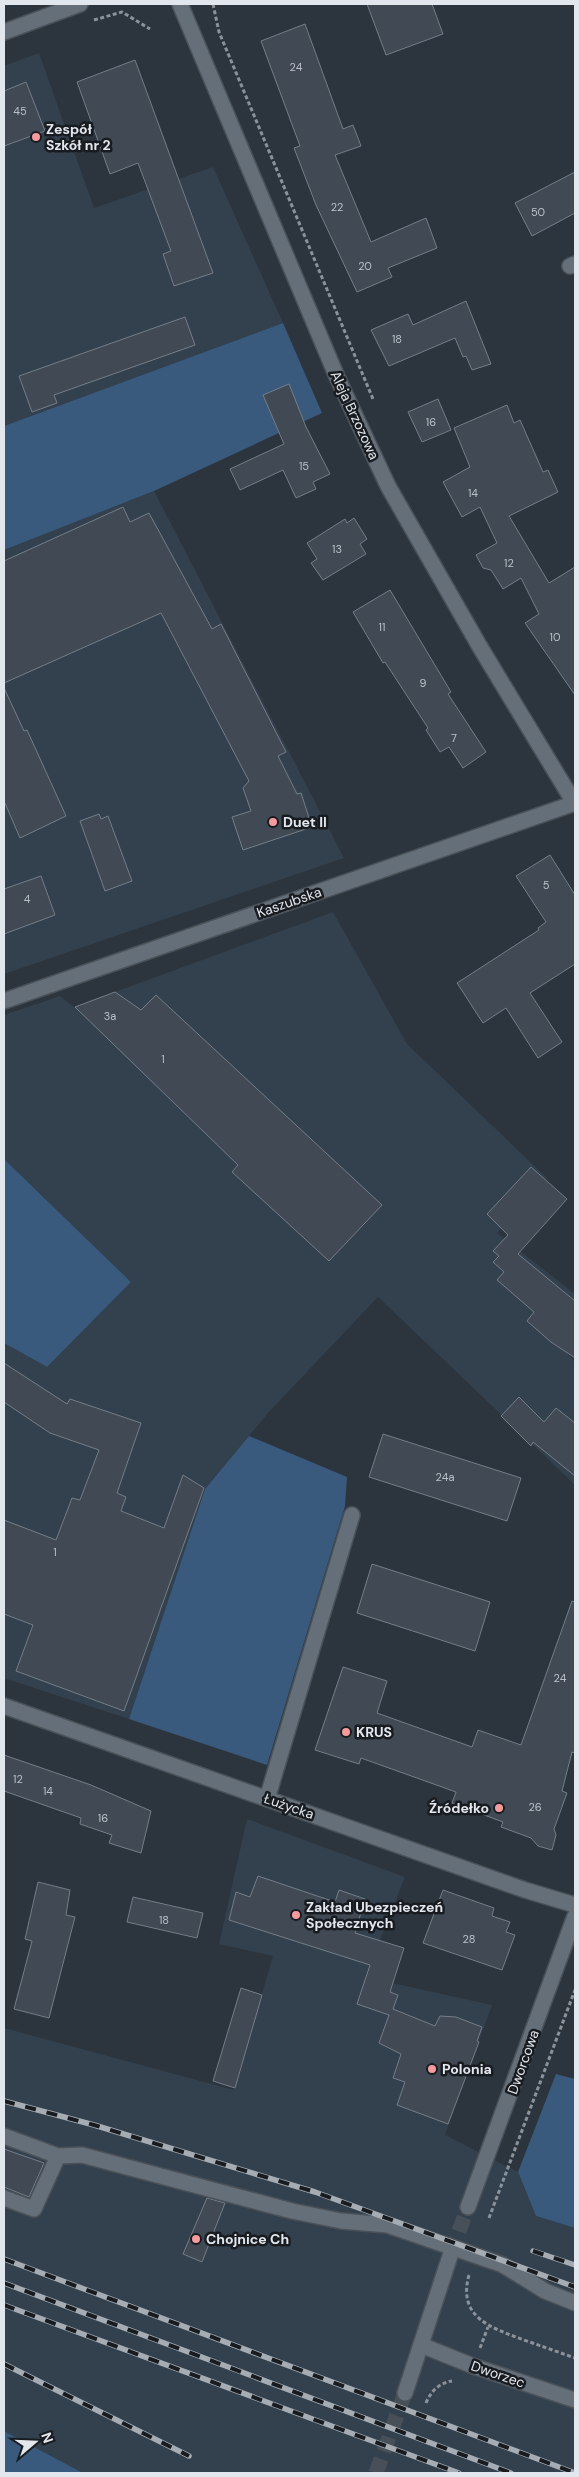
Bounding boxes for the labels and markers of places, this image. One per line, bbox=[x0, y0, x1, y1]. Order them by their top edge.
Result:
place label: Zespół Szkół nr 2 bbox=[46, 120, 111, 154]
marker: Zespół Szkół nr 2 bbox=[30, 131, 42, 143]
place label: Duet II bbox=[283, 813, 327, 831]
marker: Duet II bbox=[267, 816, 279, 828]
place label: KRUS bbox=[356, 1723, 392, 1741]
marker: KRUS bbox=[340, 1726, 352, 1738]
place label: Źródełko bbox=[429, 1799, 489, 1817]
marker: Źródełko bbox=[493, 1802, 505, 1814]
place label: Zakład Ubezpieczeń Społecznych bbox=[306, 1898, 443, 1932]
marker: Zakład Ubezpieczeń Społecznych bbox=[290, 1909, 302, 1921]
place label: Polonia bbox=[442, 2060, 492, 2078]
marker: Polonia bbox=[426, 2063, 438, 2075]
place label: Chojnice Ch bbox=[206, 2230, 289, 2248]
marker: Chojnice Ch bbox=[190, 2233, 202, 2245]

